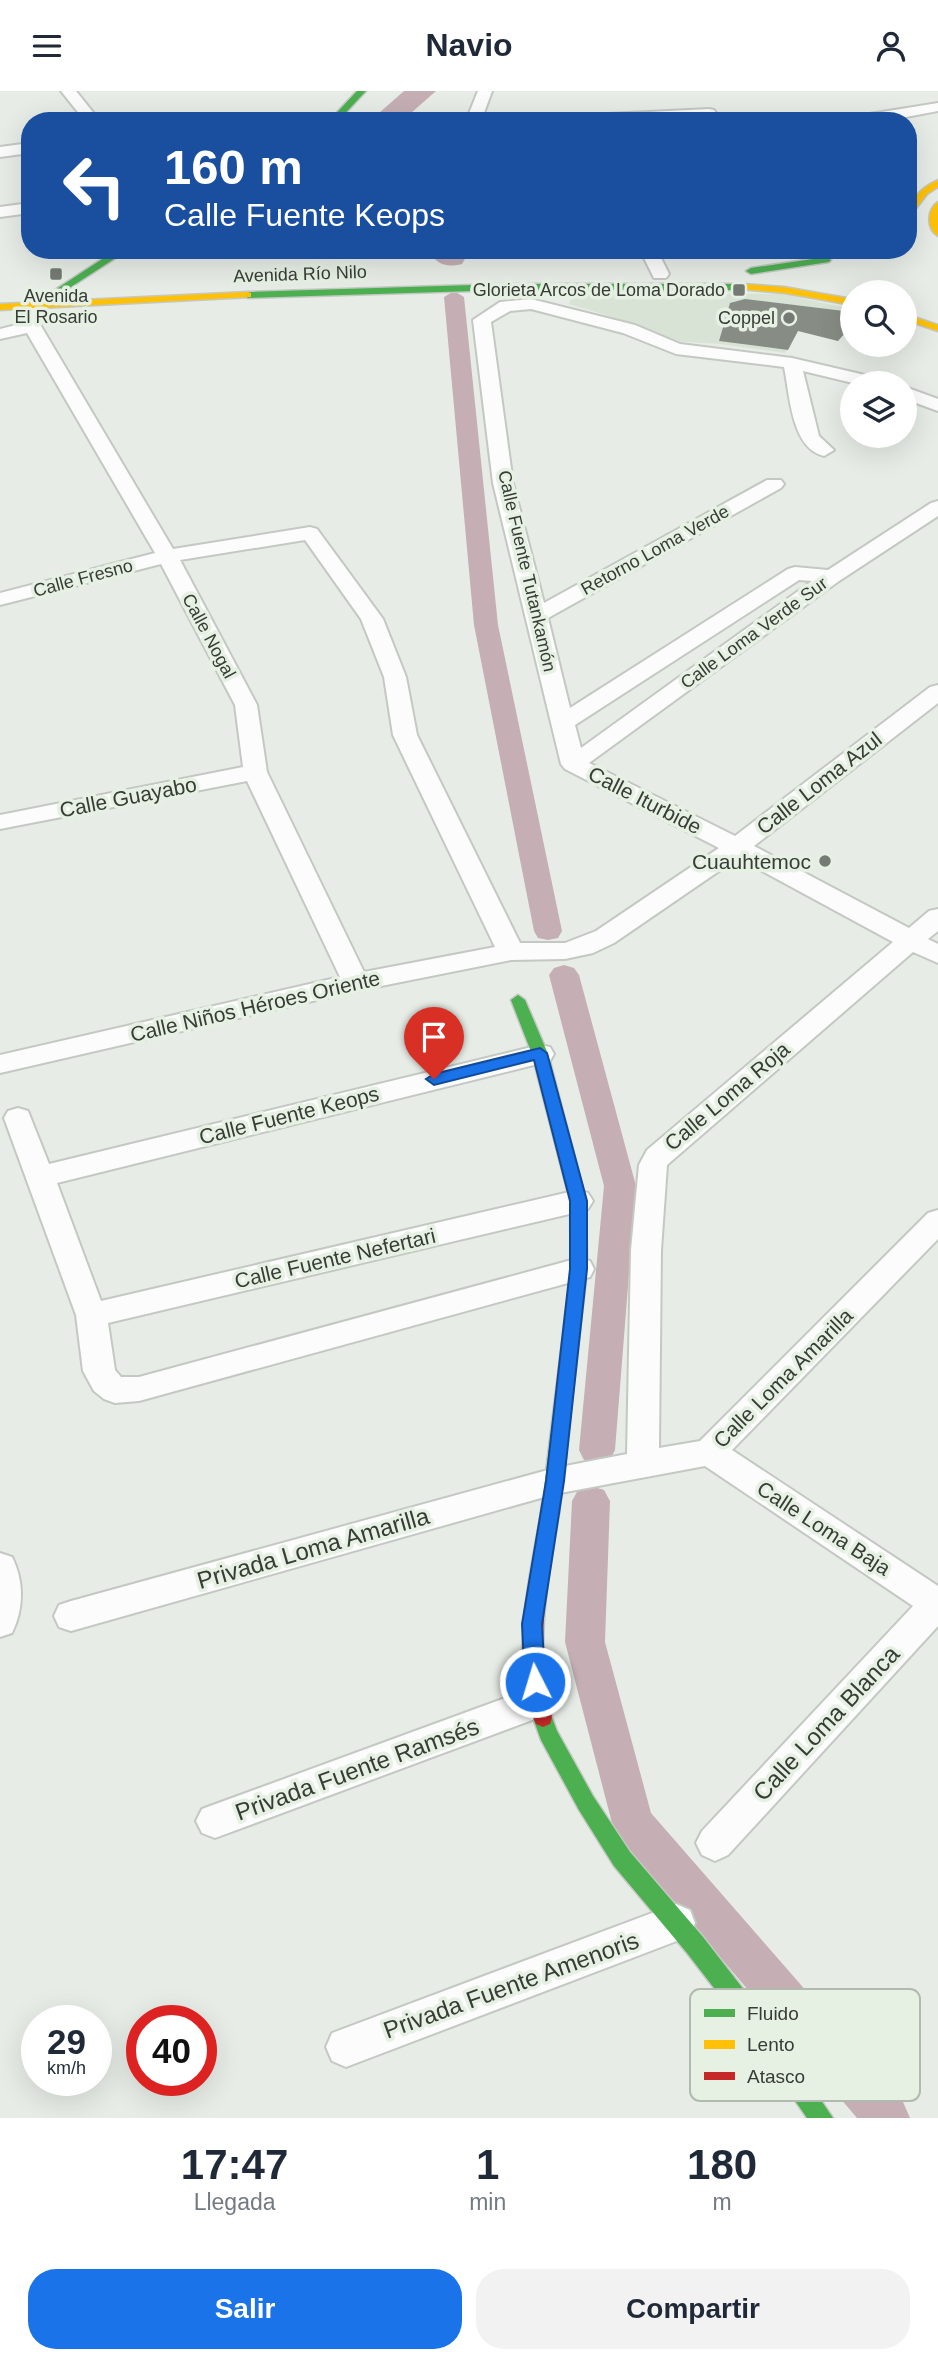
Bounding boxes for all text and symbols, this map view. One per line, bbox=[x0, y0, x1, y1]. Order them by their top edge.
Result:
icon: menu bbox=[28, 27, 66, 65]
text: Navio bbox=[425, 27, 513, 63]
icon: person bbox=[872, 27, 910, 65]
icon: left bbox=[49, 140, 140, 231]
text: 160 m bbox=[164, 140, 303, 194]
text: Calle Fuente Keops bbox=[164, 197, 445, 233]
street label: Avenida Río Nilo bbox=[233, 262, 367, 286]
marker: Avenida El Rosario bbox=[48, 266, 64, 282]
place label: Glorieta Arcos de Loma Dorado bbox=[473, 280, 725, 300]
map controls bbox=[840, 280, 917, 448]
button: search bbox=[840, 280, 917, 357]
marker: Glorieta Arcos de Loma Dorado bbox=[731, 282, 747, 298]
place label: Avenida El Rosario bbox=[14, 286, 98, 327]
place label: Coppel bbox=[718, 308, 775, 328]
marker: Coppel bbox=[781, 310, 797, 326]
button: layers bbox=[840, 371, 917, 448]
street label: Calle Fuente Tutankamón bbox=[494, 468, 560, 674]
street label: Retorno Loma Verde bbox=[578, 501, 732, 599]
street label: Calle Fresno bbox=[31, 555, 135, 601]
street label: Calle Loma Verde Sur bbox=[677, 573, 831, 693]
street label: Calle Nogal bbox=[178, 590, 240, 682]
street label: Calle Loma Azul bbox=[752, 727, 886, 839]
street label: Calle Iturbide bbox=[585, 762, 705, 838]
street label: Calle Guayabo bbox=[58, 772, 198, 822]
place label: Cuauhtemoc bbox=[692, 850, 811, 873]
marker: Cuauhtemoc bbox=[817, 853, 833, 869]
street label: Calle Niños Héroes Oriente bbox=[128, 966, 382, 1046]
pin bbox=[404, 1007, 464, 1079]
icon: arrive bbox=[415, 1018, 453, 1056]
street label: Calle Loma Roja bbox=[660, 1037, 794, 1155]
street label: Calle Fuente Keops bbox=[197, 1082, 381, 1148]
street label: Calle Fuente Nefertari bbox=[232, 1224, 438, 1292]
street label: Calle Loma Amarilla bbox=[709, 1304, 857, 1452]
street label: Calle Loma Baja bbox=[753, 1476, 895, 1580]
street label: Privada Loma Amarilla bbox=[194, 1502, 433, 1594]
street label: Calle Loma Blanca bbox=[747, 1640, 905, 1806]
position arrow bbox=[498, 1645, 572, 1719]
street label: Privada Fuente Ramsés bbox=[231, 1712, 483, 1826]
street label: Privada Fuente Amenoris bbox=[380, 1926, 642, 2044]
legend bbox=[690, 1989, 920, 2101]
text: Fluido bbox=[747, 2003, 799, 2024]
speed limit sign: 40 bbox=[126, 2005, 217, 2096]
text: 29 bbox=[47, 2022, 86, 2061]
text: Lento bbox=[747, 2034, 795, 2055]
text: km/h bbox=[47, 2058, 86, 2078]
text: Atasco bbox=[747, 2066, 805, 2087]
text: 17:47 bbox=[181, 2141, 288, 2188]
text: 1 bbox=[476, 2141, 499, 2188]
text: 180 bbox=[687, 2141, 757, 2188]
text: Llegada bbox=[194, 2189, 276, 2215]
text: min bbox=[469, 2189, 506, 2215]
text: m bbox=[713, 2189, 732, 2215]
button: Salir bbox=[28, 2269, 462, 2349]
button: Compartir bbox=[476, 2269, 910, 2349]

